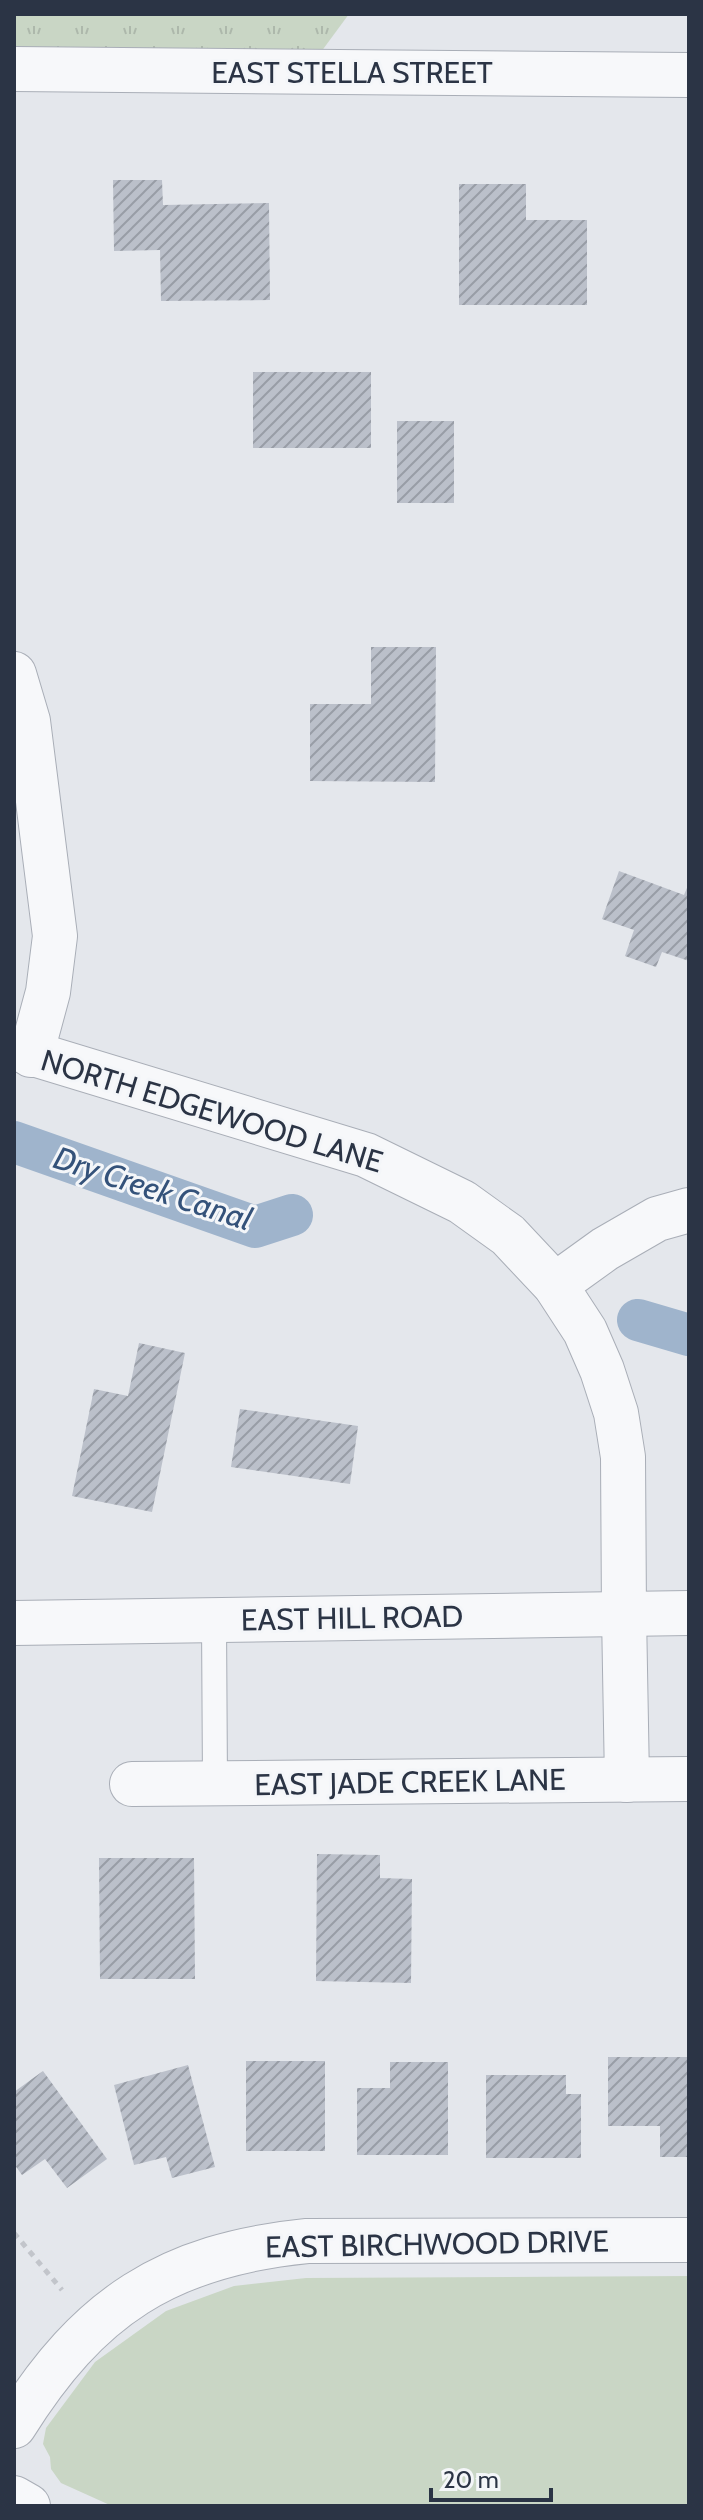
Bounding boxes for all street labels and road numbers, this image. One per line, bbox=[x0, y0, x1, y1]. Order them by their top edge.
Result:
street label: EAST STELLA STREET bbox=[211, 54, 493, 91]
street label: NORTH EDGEWOOD LANE bbox=[37, 1041, 387, 1181]
street label: EAST HILL ROAD bbox=[241, 1598, 463, 1638]
street label: EAST JADE CREEK LANE bbox=[254, 1761, 566, 1803]
street label: EAST BIRCHWOOD DRIVE bbox=[265, 2223, 609, 2265]

